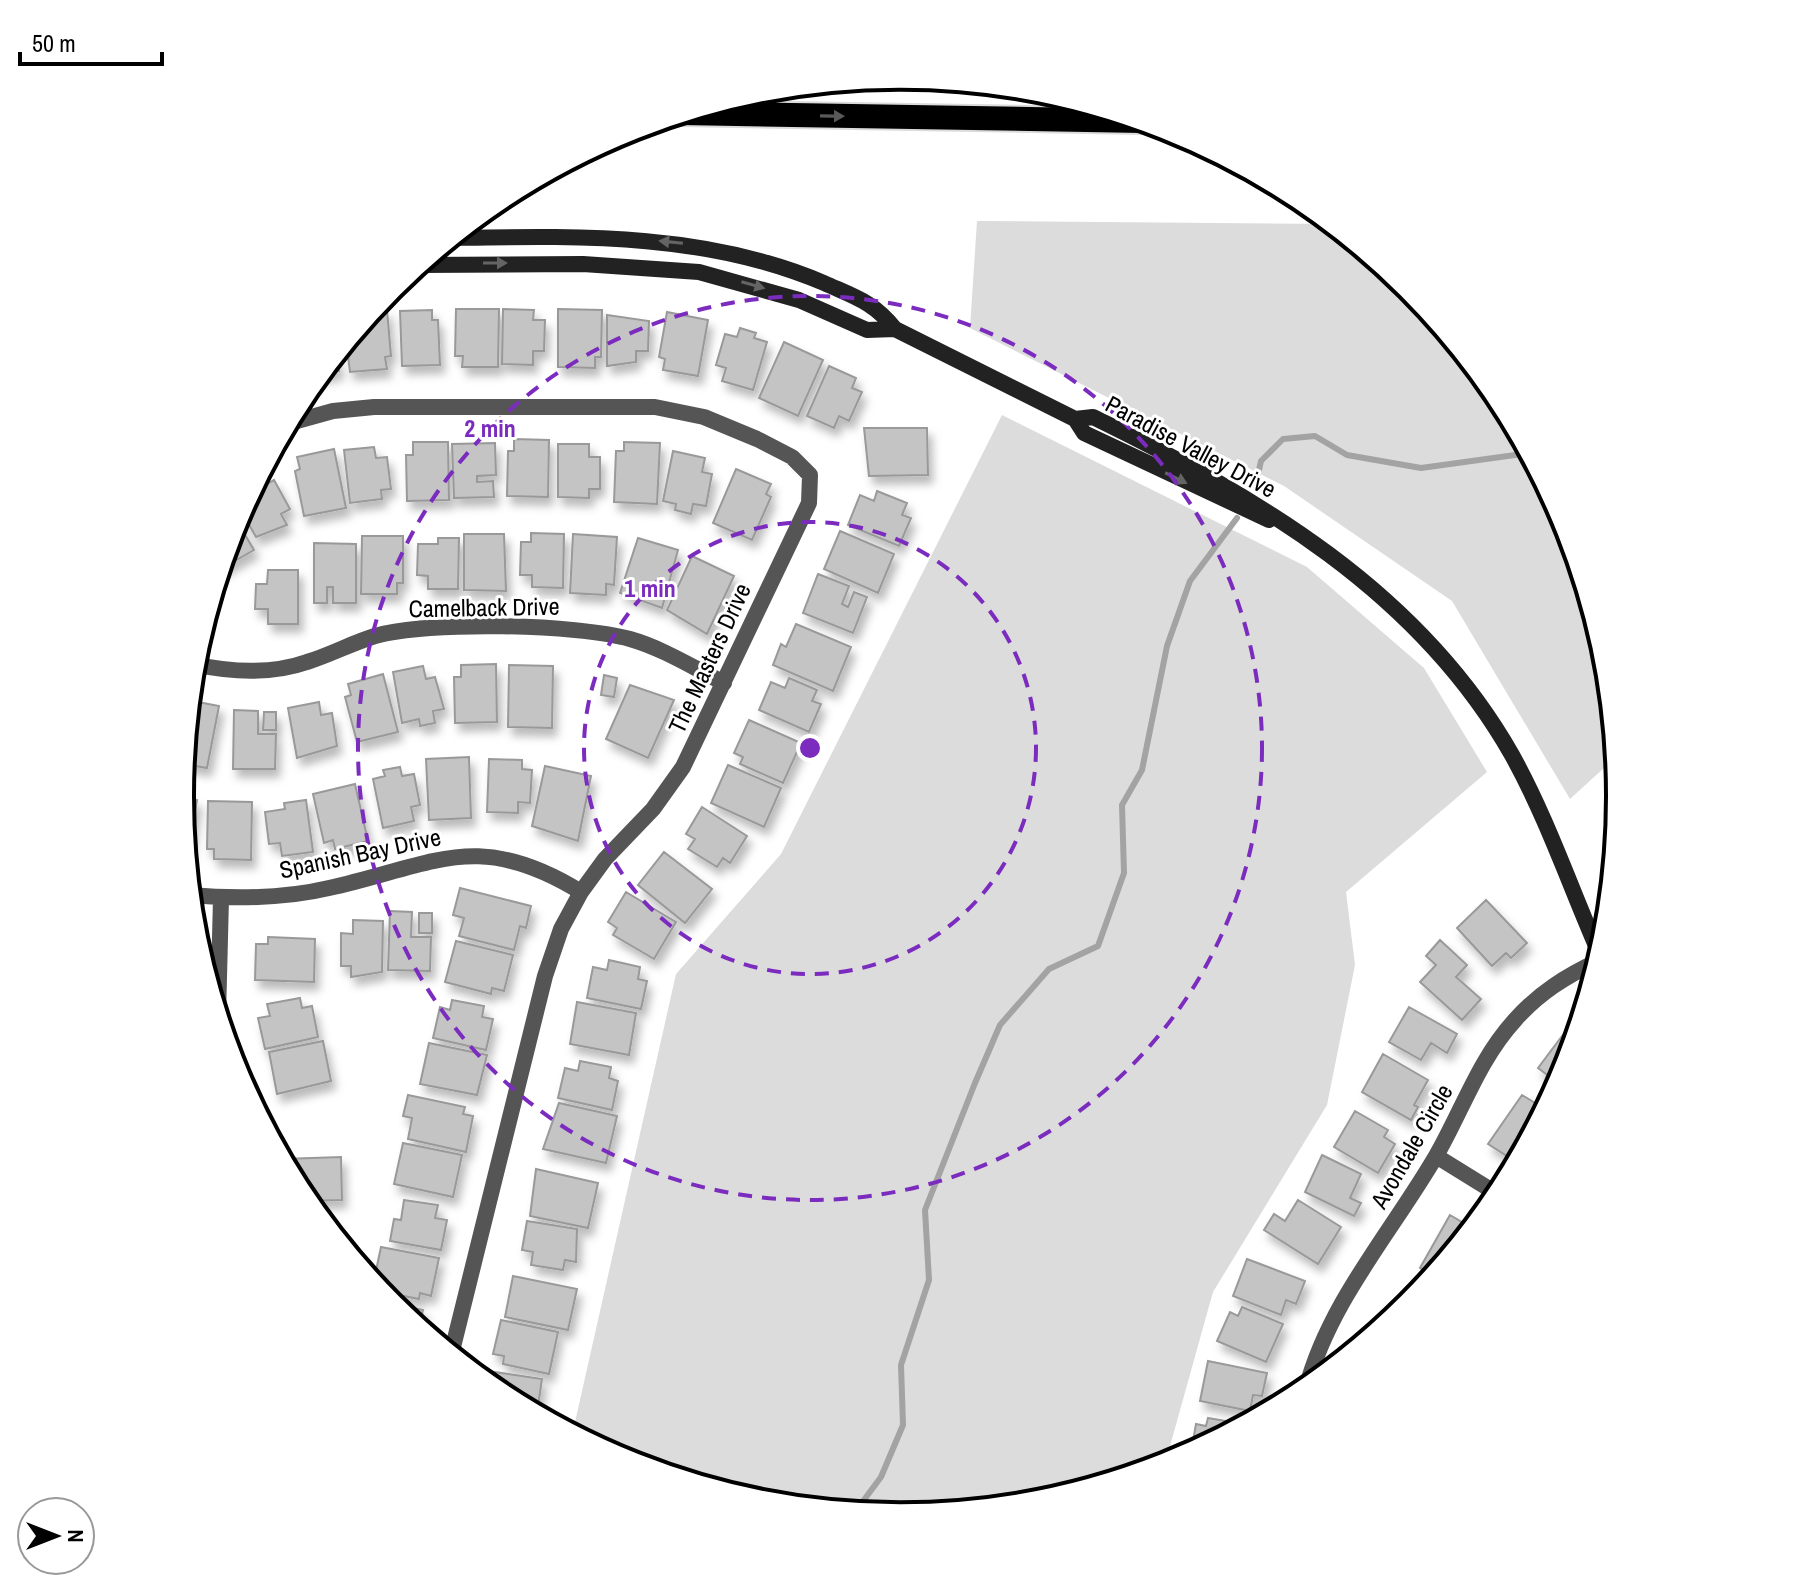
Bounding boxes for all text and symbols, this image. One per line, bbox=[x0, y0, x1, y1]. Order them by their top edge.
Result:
scale bar bbox=[20, 16, 162, 66]
text: 50 m bbox=[32, 27, 76, 59]
one-way arrow bbox=[820, 109, 845, 122]
one-way arrow bbox=[658, 236, 683, 249]
one-way arrow bbox=[483, 257, 508, 270]
one-way arrow bbox=[741, 280, 766, 292]
street label: Paradise Valley Drive bbox=[1100, 388, 1282, 504]
text: 2 min bbox=[464, 412, 516, 444]
one-way arrow bbox=[1164, 471, 1187, 485]
text: 1 min bbox=[624, 572, 676, 604]
street label: The Masters Drive bbox=[660, 578, 758, 738]
street label: Camelback Drive bbox=[408, 590, 560, 624]
centre of rings bbox=[796, 734, 824, 762]
street label: Spanish Bay Drive bbox=[276, 820, 444, 886]
street label: Avondale Circle bbox=[1362, 1078, 1460, 1215]
north arrow bbox=[16, 1496, 96, 1576]
text: N bbox=[61, 1529, 91, 1543]

